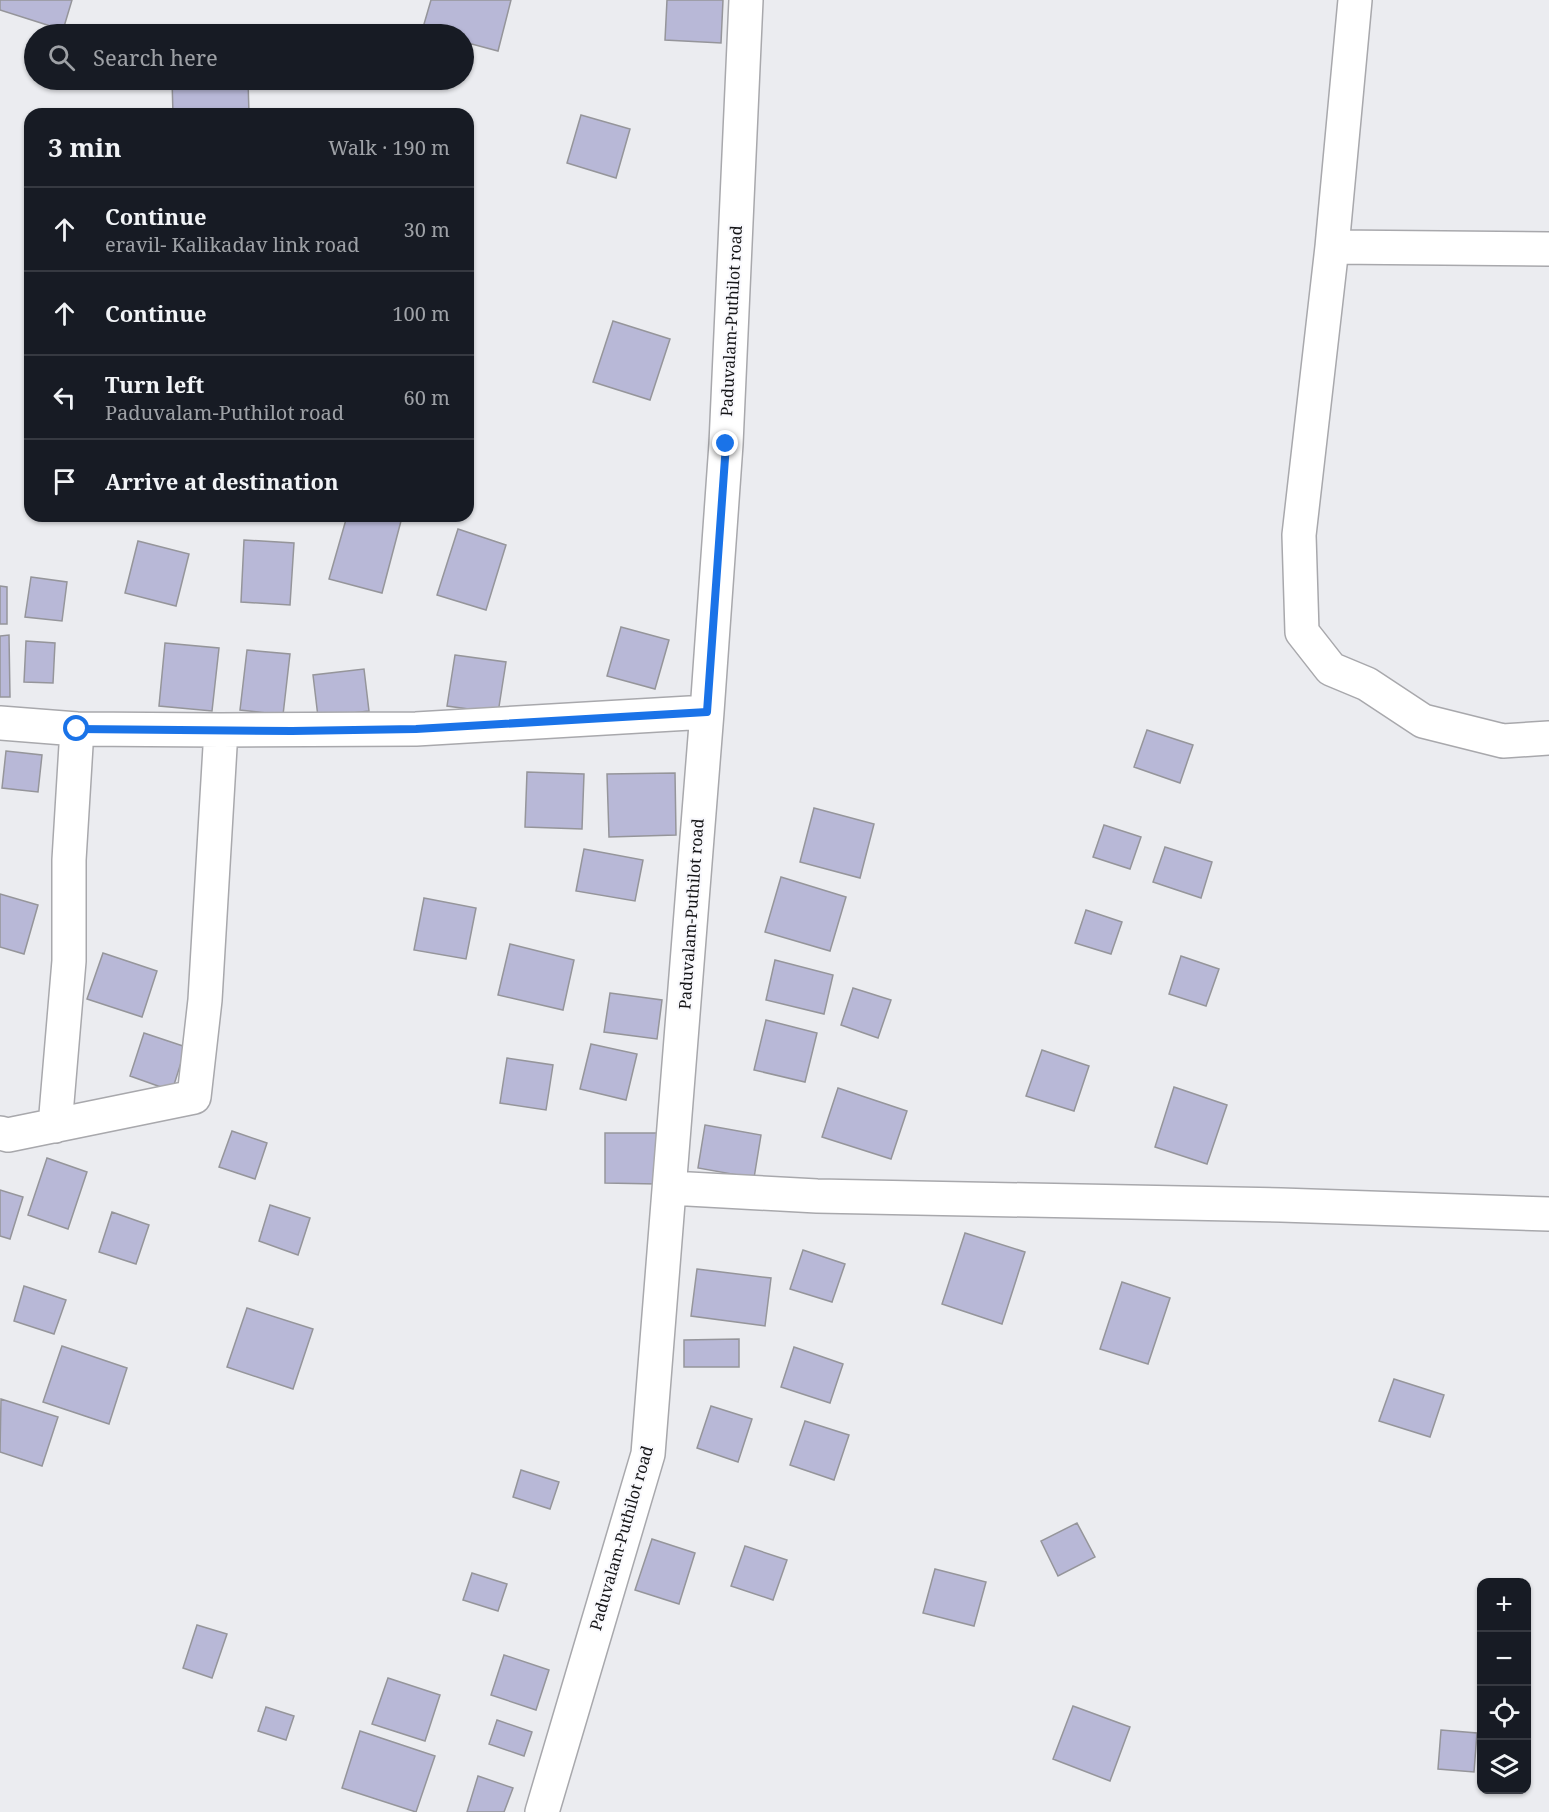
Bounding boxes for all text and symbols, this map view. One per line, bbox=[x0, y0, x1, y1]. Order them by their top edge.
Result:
search box bbox=[24, 24, 474, 90]
icon: search bbox=[45, 41, 78, 74]
text: Search here bbox=[93, 42, 218, 72]
text: 3 min bbox=[48, 129, 122, 165]
text: Walk · 190 m bbox=[328, 134, 450, 161]
text: Continue bbox=[105, 201, 207, 231]
icon: ahead bbox=[48, 213, 81, 246]
text: 30 m bbox=[404, 216, 450, 243]
street label: Paduvalam-Puthilot road bbox=[715, 225, 747, 417]
text: eravil- Kalikadav link road bbox=[105, 231, 360, 258]
icon: ahead bbox=[48, 297, 81, 330]
text: Continue bbox=[105, 298, 207, 328]
text: 100 m bbox=[392, 300, 450, 327]
text: Turn left bbox=[105, 369, 204, 399]
icon: left bbox=[48, 381, 81, 414]
text: 60 m bbox=[404, 384, 450, 411]
text: Paduvalam-Puthilot road bbox=[105, 399, 344, 426]
route end bbox=[712, 430, 738, 456]
icon: arrive bbox=[48, 465, 81, 498]
text: Arrive at destination bbox=[105, 466, 339, 496]
route start bbox=[63, 715, 89, 741]
street label: Paduvalam-Puthilot road bbox=[673, 818, 709, 1010]
street label: Paduvalam-Puthilot road bbox=[584, 1443, 658, 1633]
map controls bbox=[1477, 1578, 1531, 1794]
button: + bbox=[1477, 1578, 1531, 1632]
button: − bbox=[1477, 1632, 1531, 1686]
button: locate bbox=[1477, 1686, 1531, 1740]
button: layers bbox=[1477, 1740, 1531, 1794]

